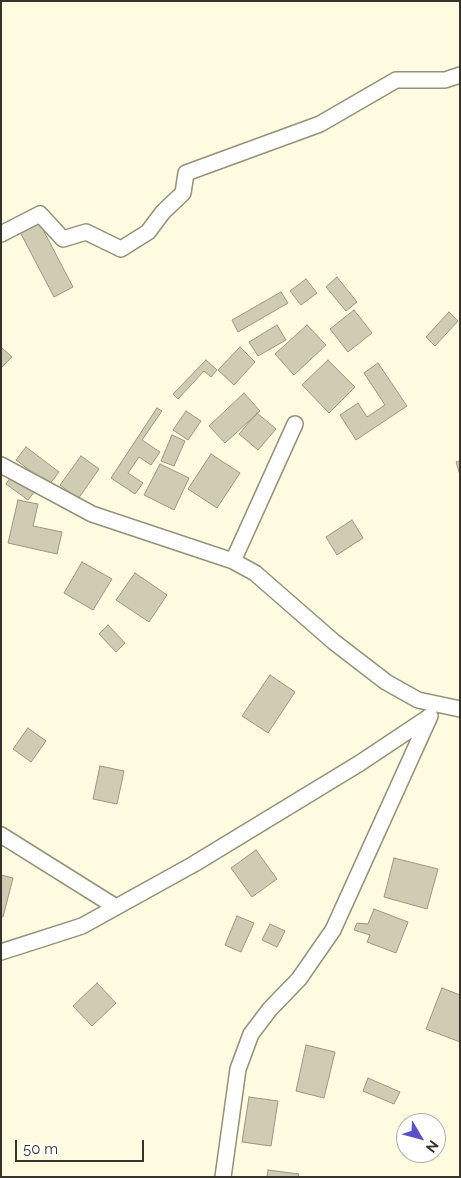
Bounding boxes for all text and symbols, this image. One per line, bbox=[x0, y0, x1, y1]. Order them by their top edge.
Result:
north arrow bbox=[396, 1113, 446, 1163]
scale bar bbox=[18, 1130, 146, 1162]
text: N bbox=[423, 1137, 442, 1156]
text: 50 m bbox=[23, 1140, 58, 1158]

